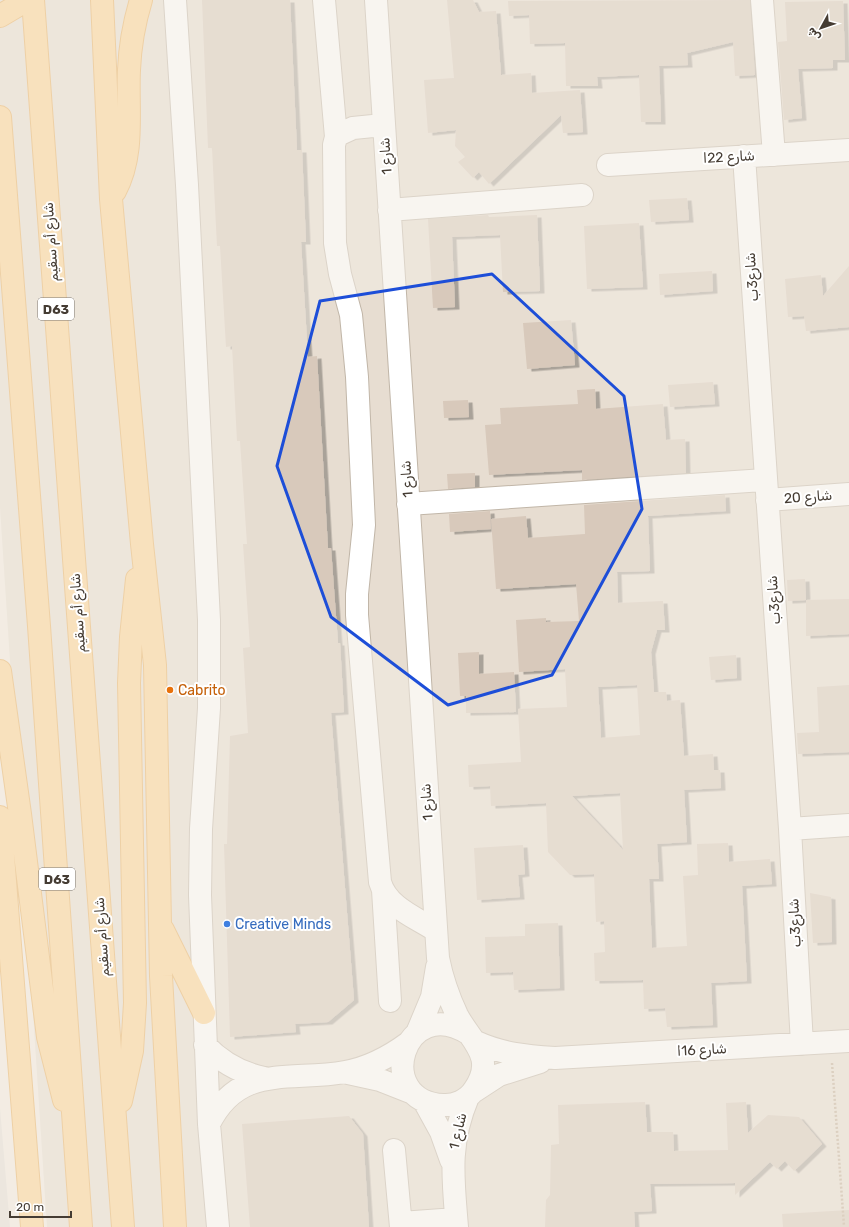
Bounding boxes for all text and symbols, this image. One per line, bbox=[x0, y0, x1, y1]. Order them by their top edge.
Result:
north arrow bbox=[801, 8, 841, 48]
text: ش bbox=[804, 25, 823, 44]
street label: شارع 1 bbox=[376, 137, 398, 175]
street label: شارع 22ا bbox=[703, 147, 755, 169]
street label: شارع أم سقيم bbox=[40, 201, 64, 282]
street label: شارع3ب bbox=[742, 252, 764, 302]
road number: D63 bbox=[38, 298, 74, 320]
street label: شارع 1 bbox=[397, 460, 419, 498]
street label: شارع 20 bbox=[783, 487, 833, 509]
street label: شارع أم سقيم bbox=[67, 572, 91, 653]
street label: شارع3ب bbox=[764, 575, 786, 625]
place label: Cabrito bbox=[178, 682, 226, 699]
marker: Cabrito bbox=[165, 685, 175, 695]
street label: شارع 1 bbox=[417, 783, 439, 821]
road number: D63 bbox=[39, 868, 75, 890]
street label: شارع أم سقيم bbox=[91, 896, 115, 977]
street label: شارع3ب bbox=[785, 898, 807, 948]
place label: Creative Minds bbox=[235, 916, 331, 933]
marker: Creative Minds bbox=[222, 919, 232, 929]
street label: شارع 16ا bbox=[677, 1040, 727, 1062]
street label: شارع 1 bbox=[446, 1111, 472, 1152]
scale bar bbox=[10, 1193, 71, 1219]
text: 20 m bbox=[16, 1200, 44, 1214]

